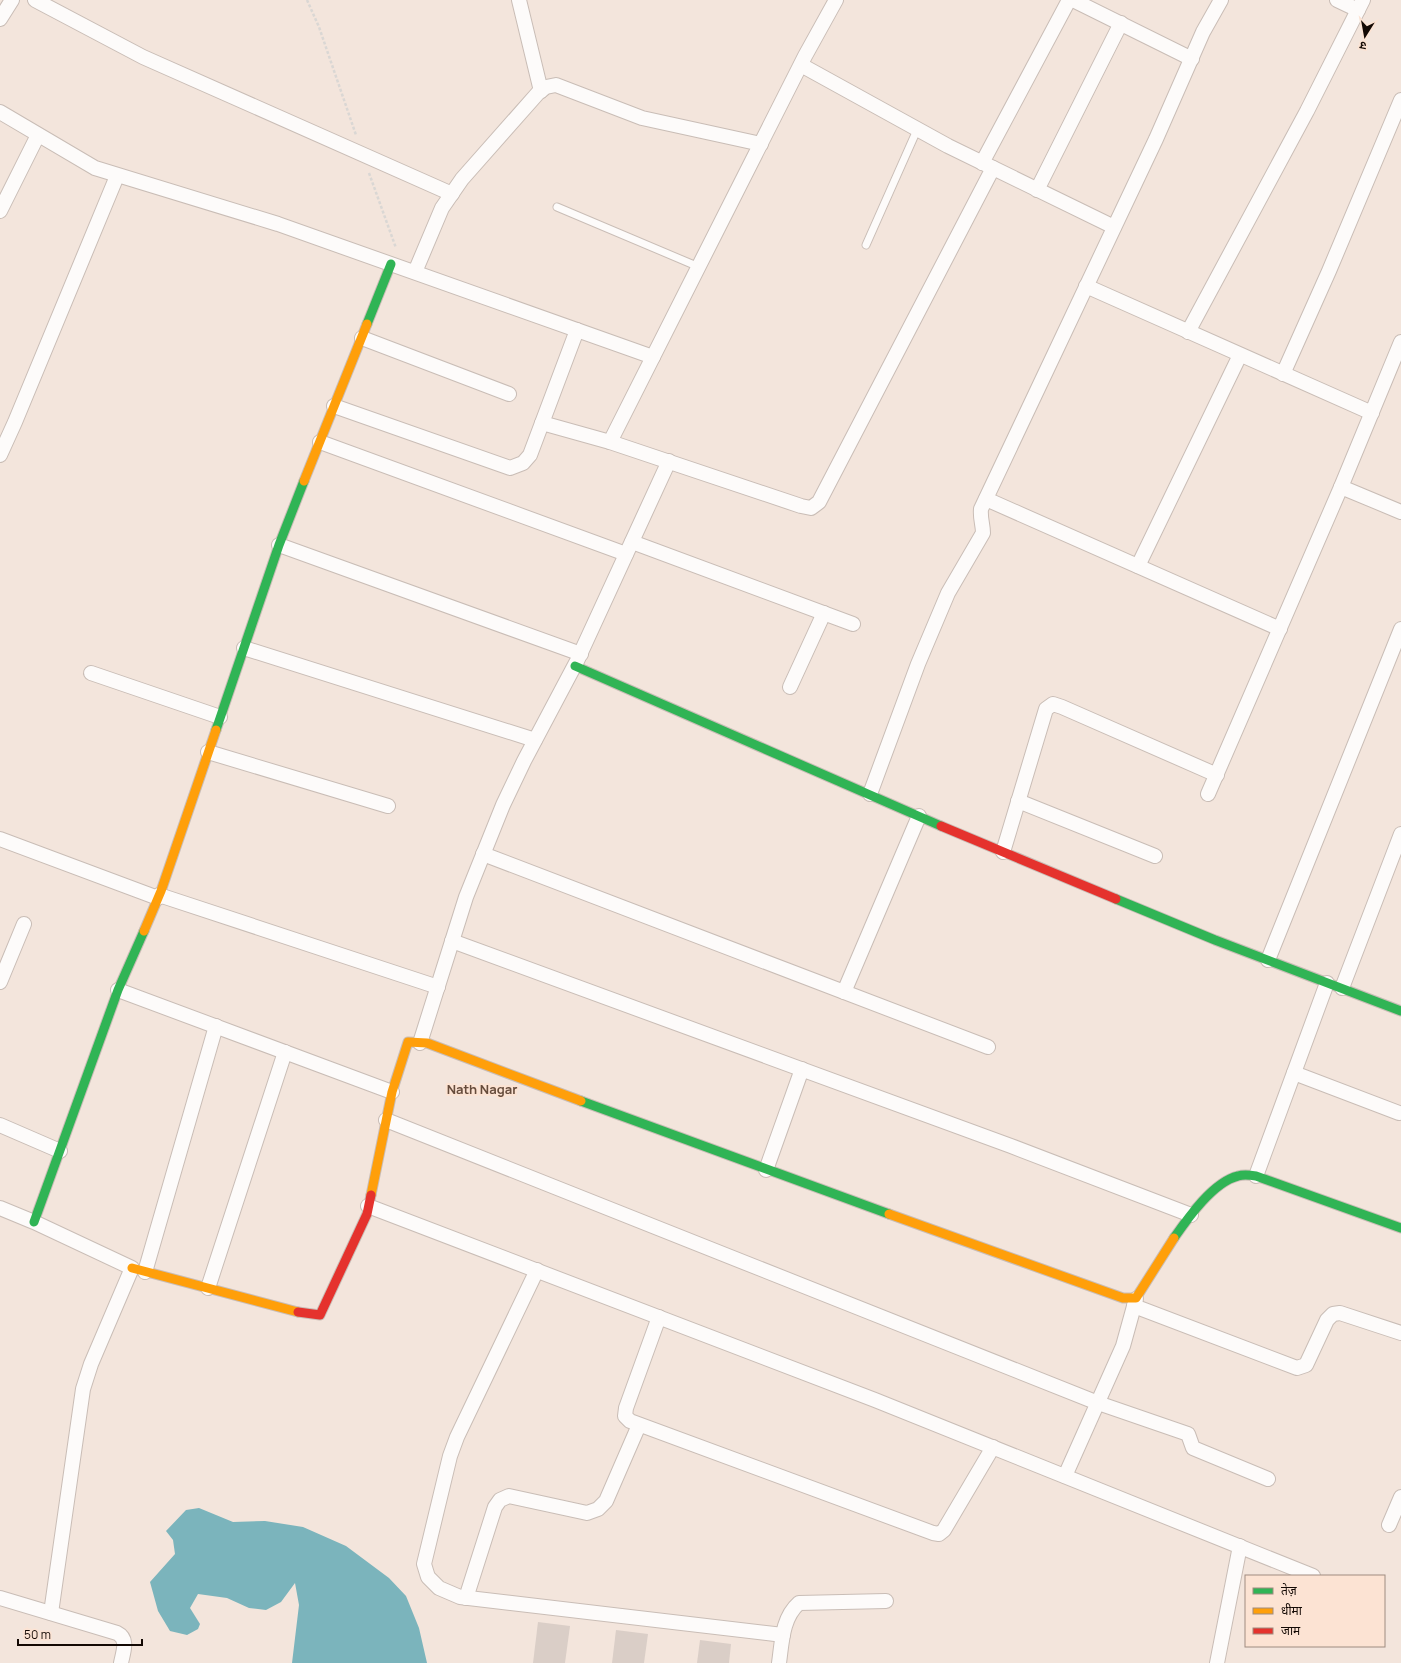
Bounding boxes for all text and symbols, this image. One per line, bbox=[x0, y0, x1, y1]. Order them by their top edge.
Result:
north arrow bbox=[1345, 16, 1385, 56]
text: उ bbox=[1358, 38, 1368, 54]
district label: Nath Nagar bbox=[447, 1080, 517, 1098]
legend bbox=[1245, 1575, 1385, 1647]
text: तेज़ bbox=[1281, 1582, 1298, 1599]
text: धीमा bbox=[1281, 1602, 1303, 1619]
scale bar bbox=[18, 1621, 142, 1647]
text: जाम bbox=[1281, 1622, 1301, 1639]
text: 50 m bbox=[24, 1626, 51, 1643]

